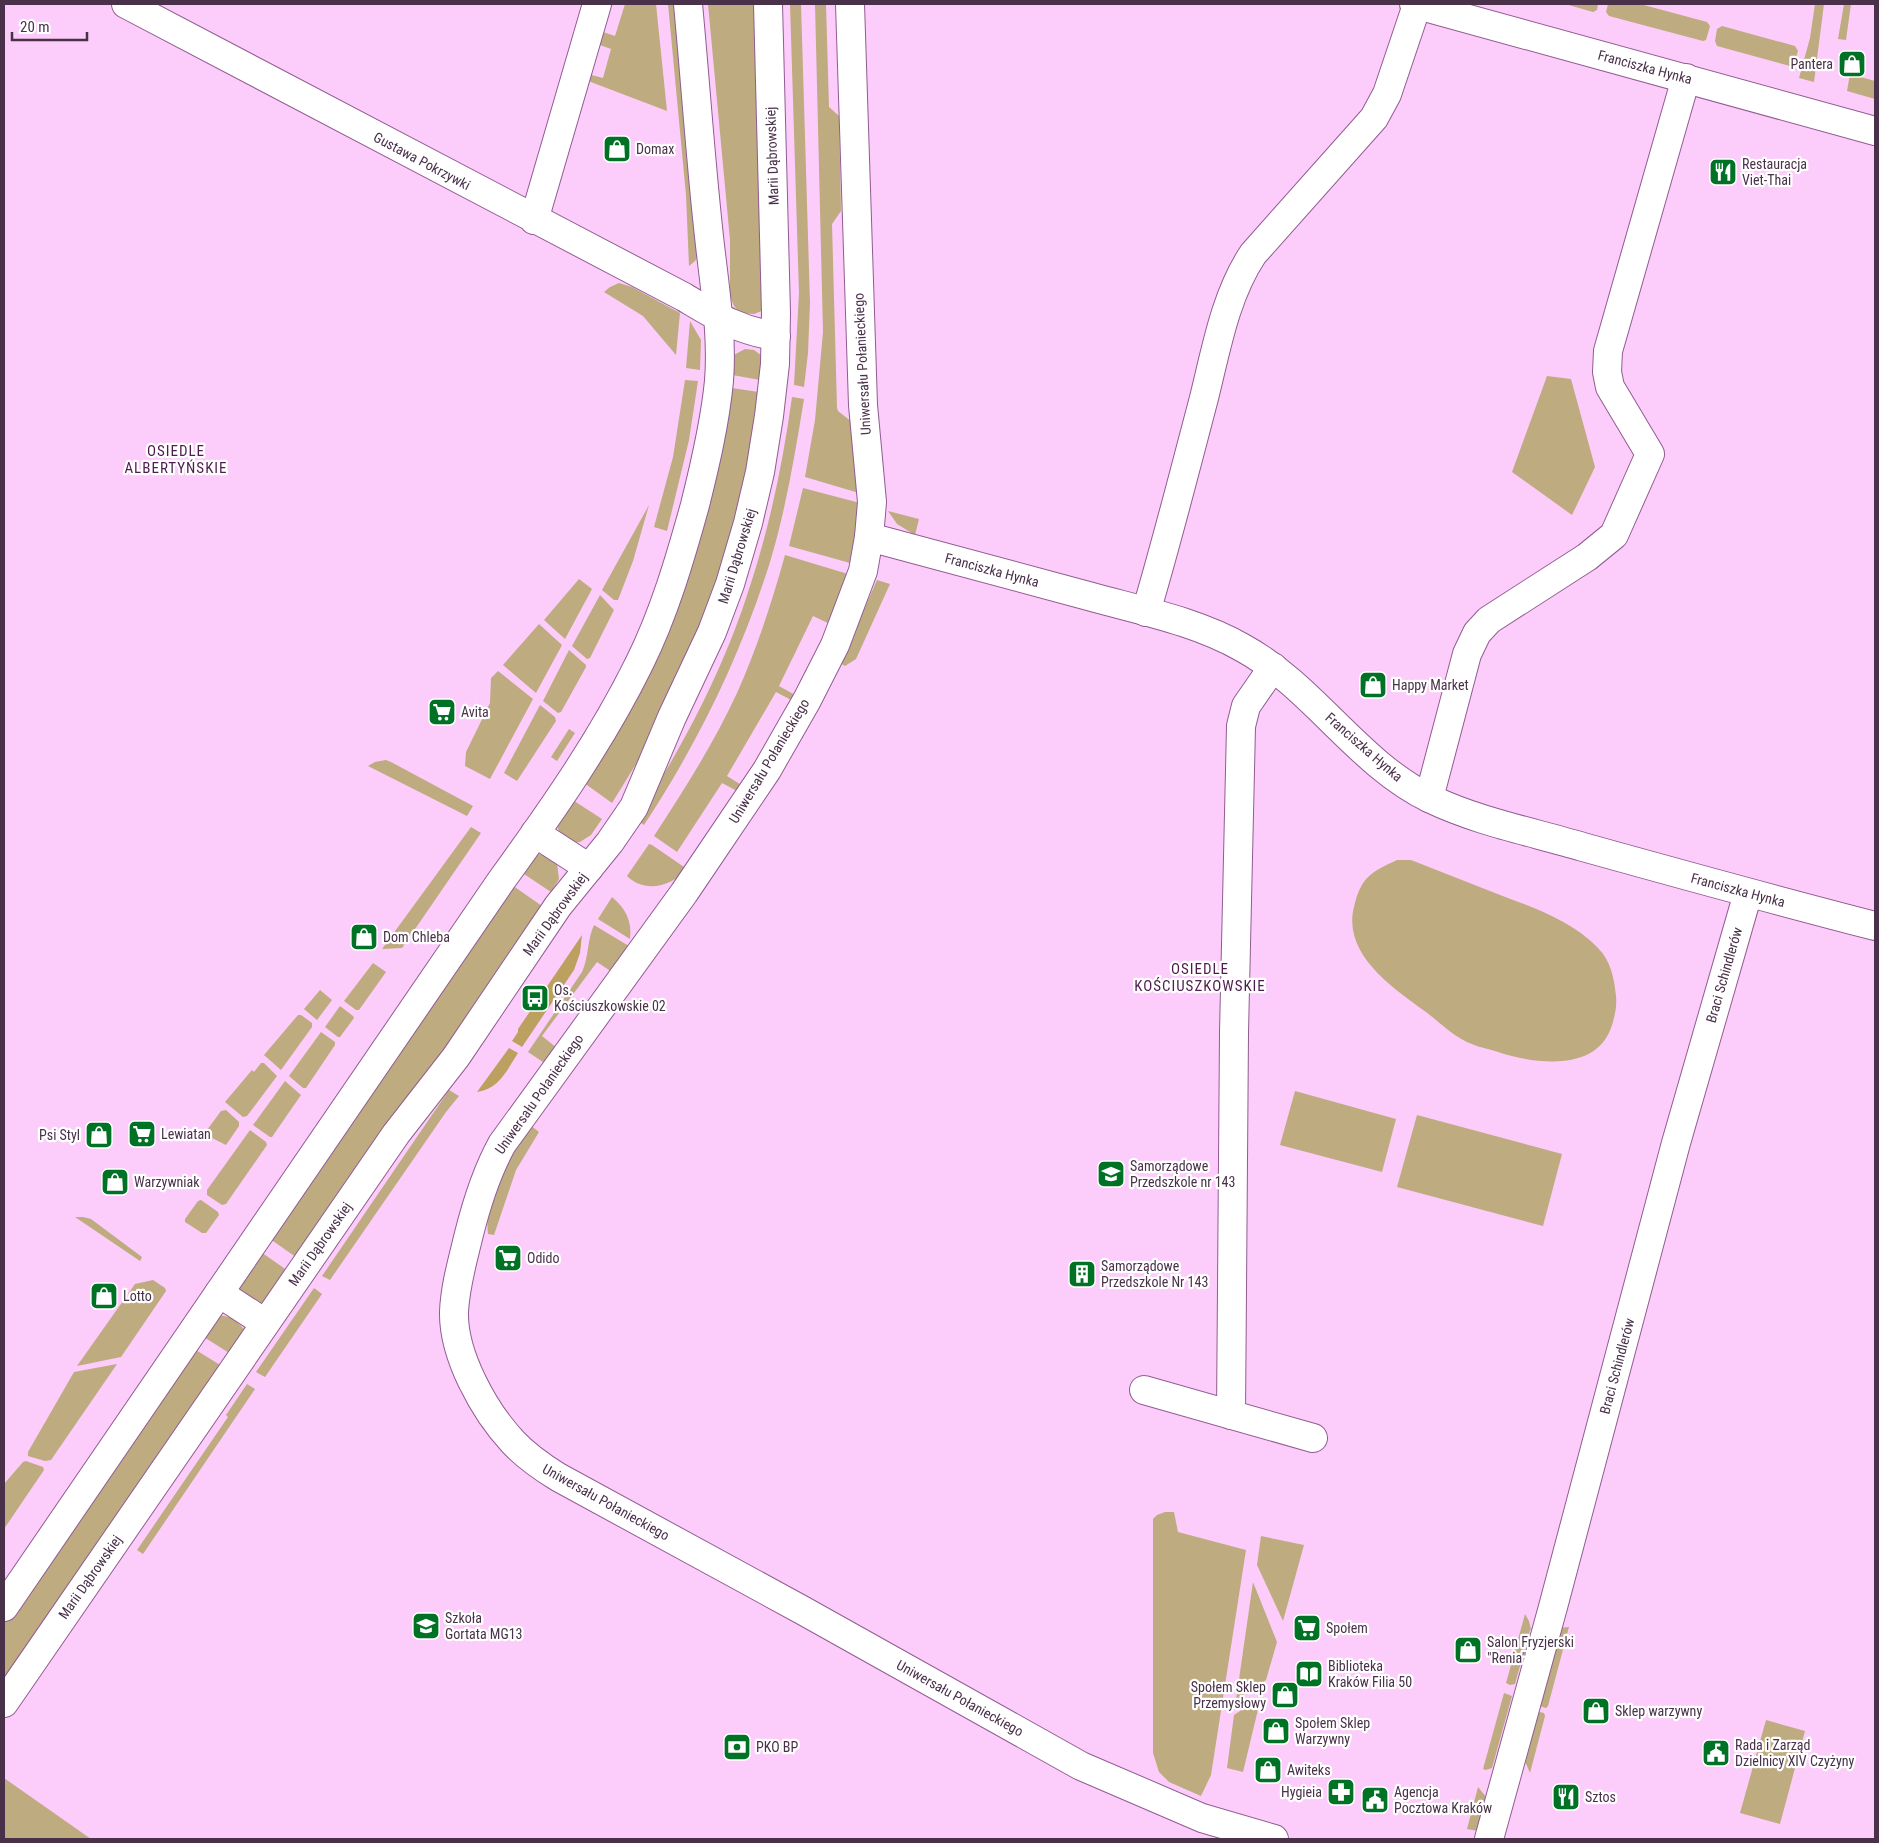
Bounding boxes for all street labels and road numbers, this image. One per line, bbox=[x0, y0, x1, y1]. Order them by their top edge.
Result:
street label: Franciszka Hynka bbox=[1596, 47, 1694, 87]
street label: Marii Dąbrowskiej bbox=[762, 106, 782, 206]
street label: Gustawa Pokrzywki bbox=[371, 129, 473, 193]
street label: Uniwersału Połanieckiego bbox=[850, 293, 874, 435]
street label: Marii Dąbrowskiej bbox=[715, 506, 759, 606]
street label: Franciszka Hynka bbox=[943, 550, 1041, 590]
street label: Uniwersału Połanieckiego bbox=[725, 696, 813, 826]
street label: Franciszka Hynka bbox=[1322, 709, 1406, 785]
street label: Marii Dąbrowskiej bbox=[520, 869, 590, 959]
street label: Franciszka Hynka bbox=[1689, 870, 1787, 910]
street label: Braci Schindlerów bbox=[1703, 925, 1745, 1025]
street label: Uniwersału Połanieckiego bbox=[492, 1031, 586, 1157]
street label: Marii Dąbrowskiej bbox=[285, 1199, 355, 1289]
street label: Braci Schindlerów bbox=[1596, 1316, 1638, 1416]
street label: Uniwersału Połanieckiego bbox=[540, 1461, 672, 1543]
street label: Marii Dąbrowskiej bbox=[55, 1532, 125, 1622]
street label: Uniwersału Połanieckiego bbox=[894, 1657, 1026, 1739]

